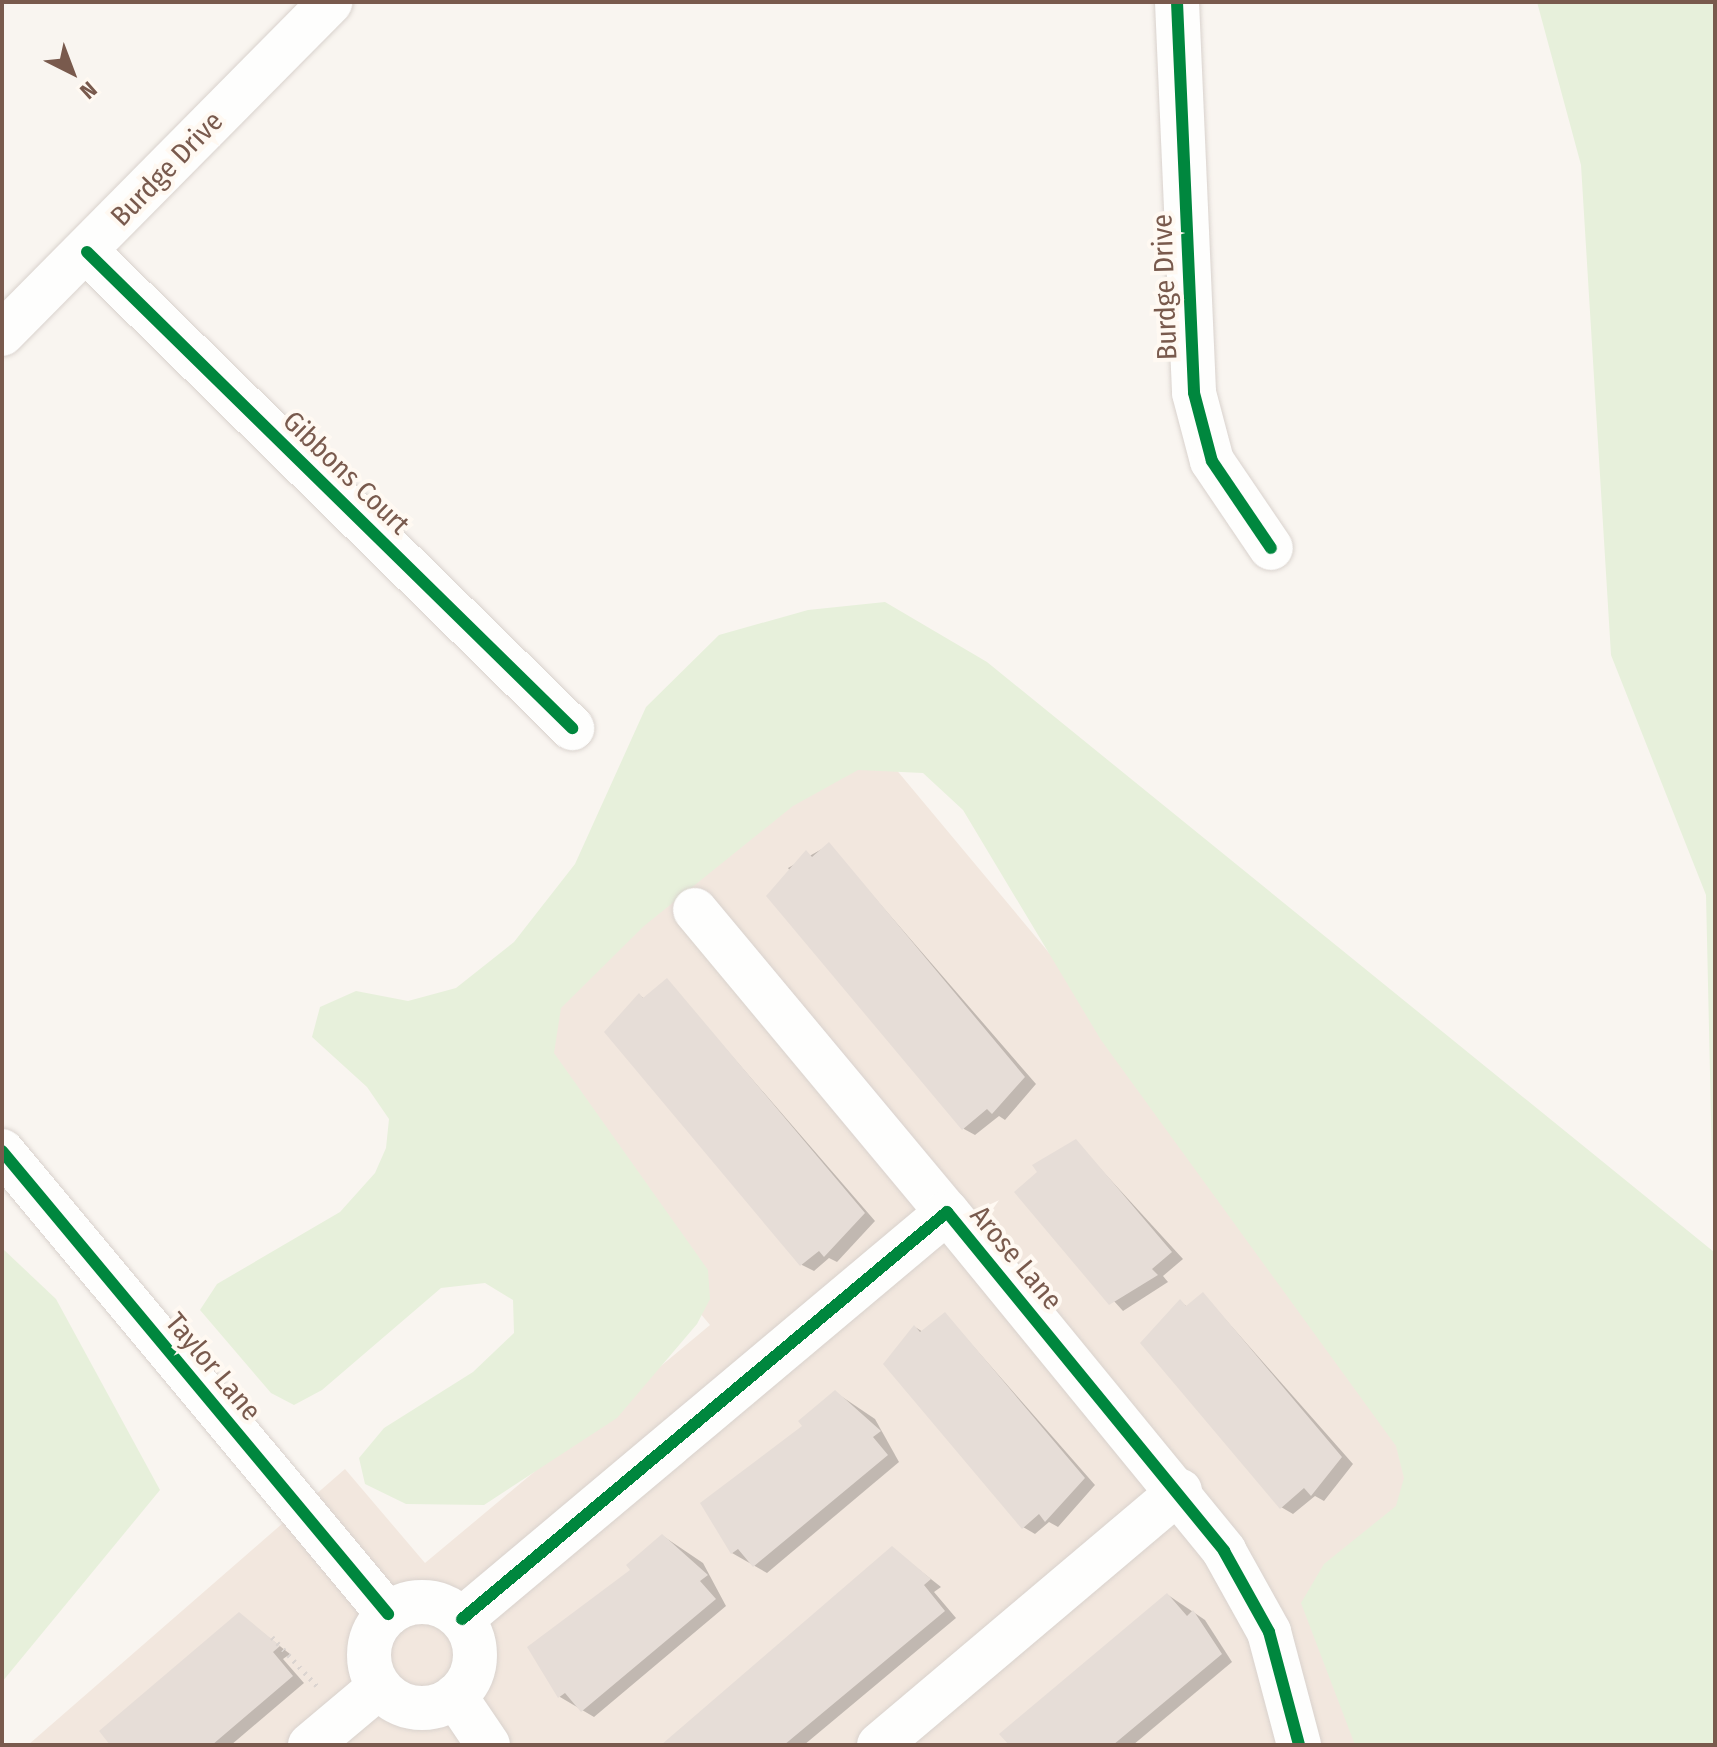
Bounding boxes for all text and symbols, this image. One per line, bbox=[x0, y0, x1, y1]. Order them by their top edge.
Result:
north arrow bbox=[32, 32, 112, 112]
text: N bbox=[74, 76, 102, 105]
street label: Burdge Drive bbox=[104, 105, 230, 233]
street label: Burdge Drive bbox=[1146, 213, 1184, 361]
street label: Gibbons Court bbox=[276, 404, 416, 542]
street label: Arose Lane bbox=[963, 1199, 1069, 1317]
street label: Taylor Lane bbox=[158, 1306, 268, 1428]

